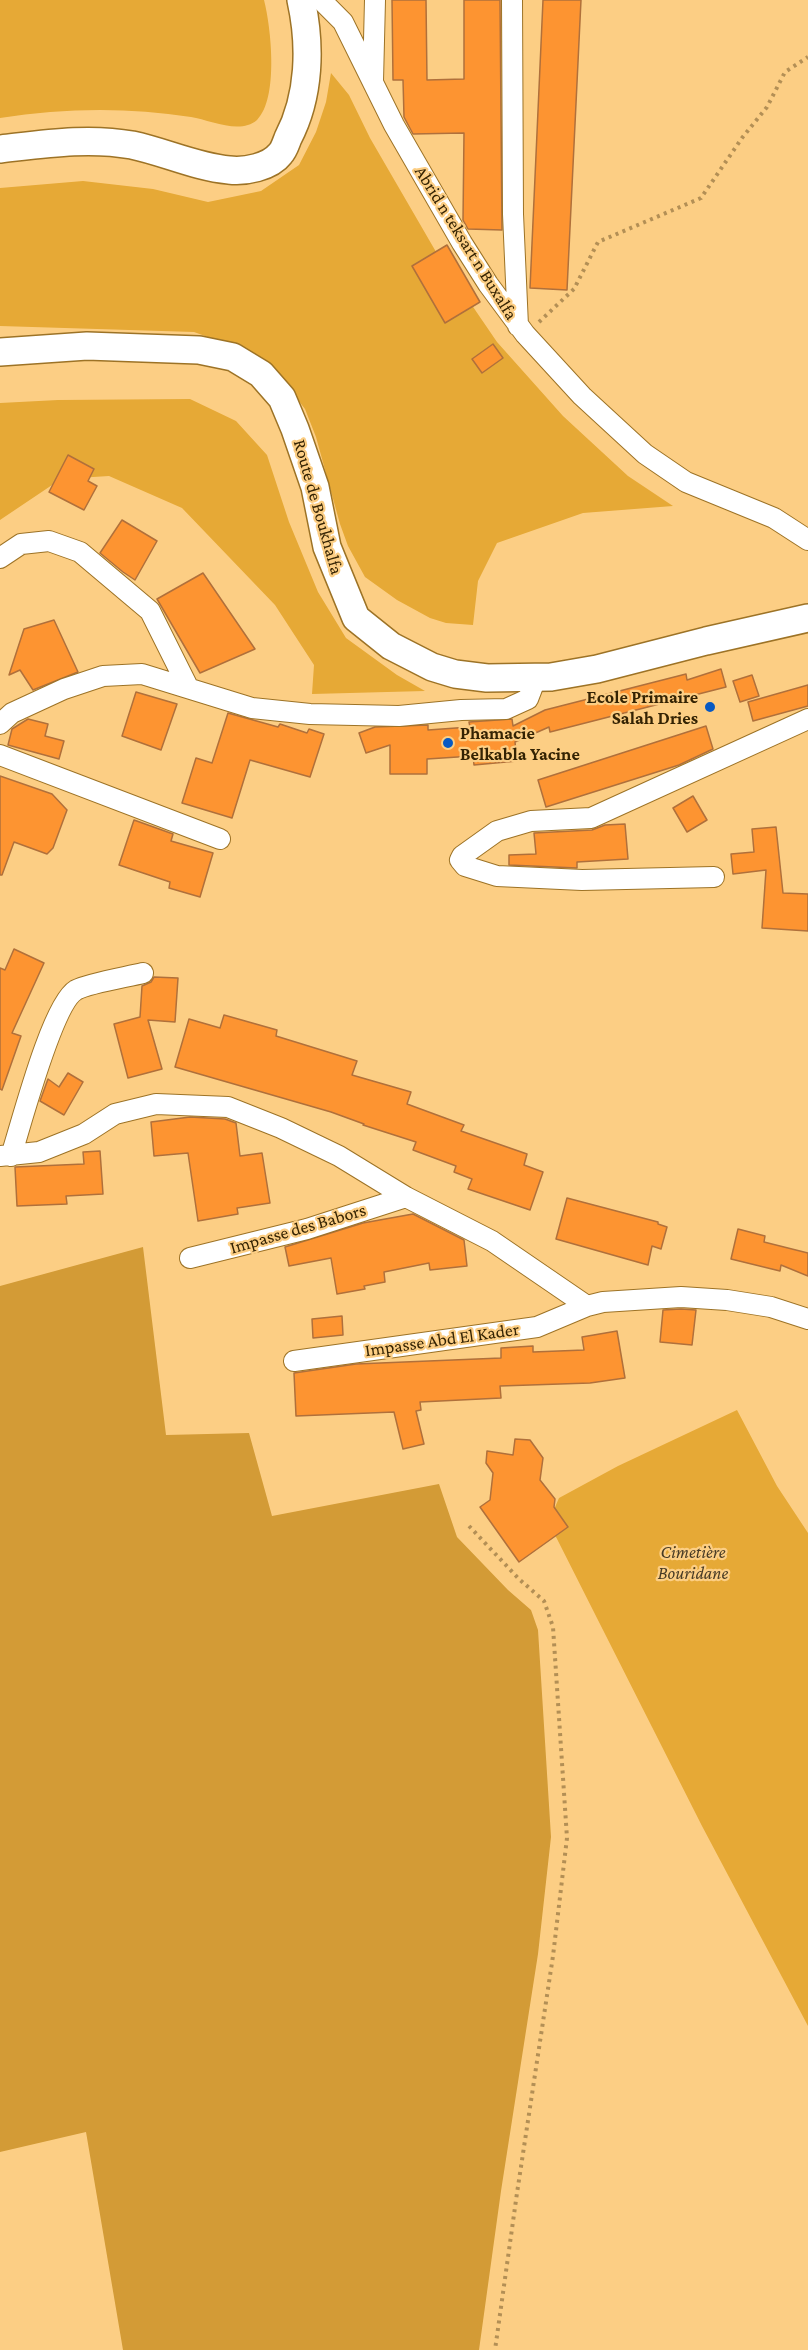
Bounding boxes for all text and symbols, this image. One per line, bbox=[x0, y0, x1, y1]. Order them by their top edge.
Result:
street label: Abrid n teksart n Buxalfa bbox=[410, 162, 522, 324]
street label: Route de Boukhalfa bbox=[288, 437, 348, 577]
place label: Ecole Primaire Salah Dries bbox=[587, 686, 698, 728]
marker: Ecole Primaire Salah Dries bbox=[703, 700, 717, 714]
place label: Phamacie Belkabla Yacine bbox=[460, 722, 580, 764]
marker: Phamacie Belkabla Yacine bbox=[441, 736, 455, 750]
street label: Impasse des Babors bbox=[227, 1199, 369, 1259]
street label: Impasse Abd El Kader bbox=[364, 1318, 520, 1362]
park label: Cimetière Bouridane bbox=[658, 1541, 728, 1584]

